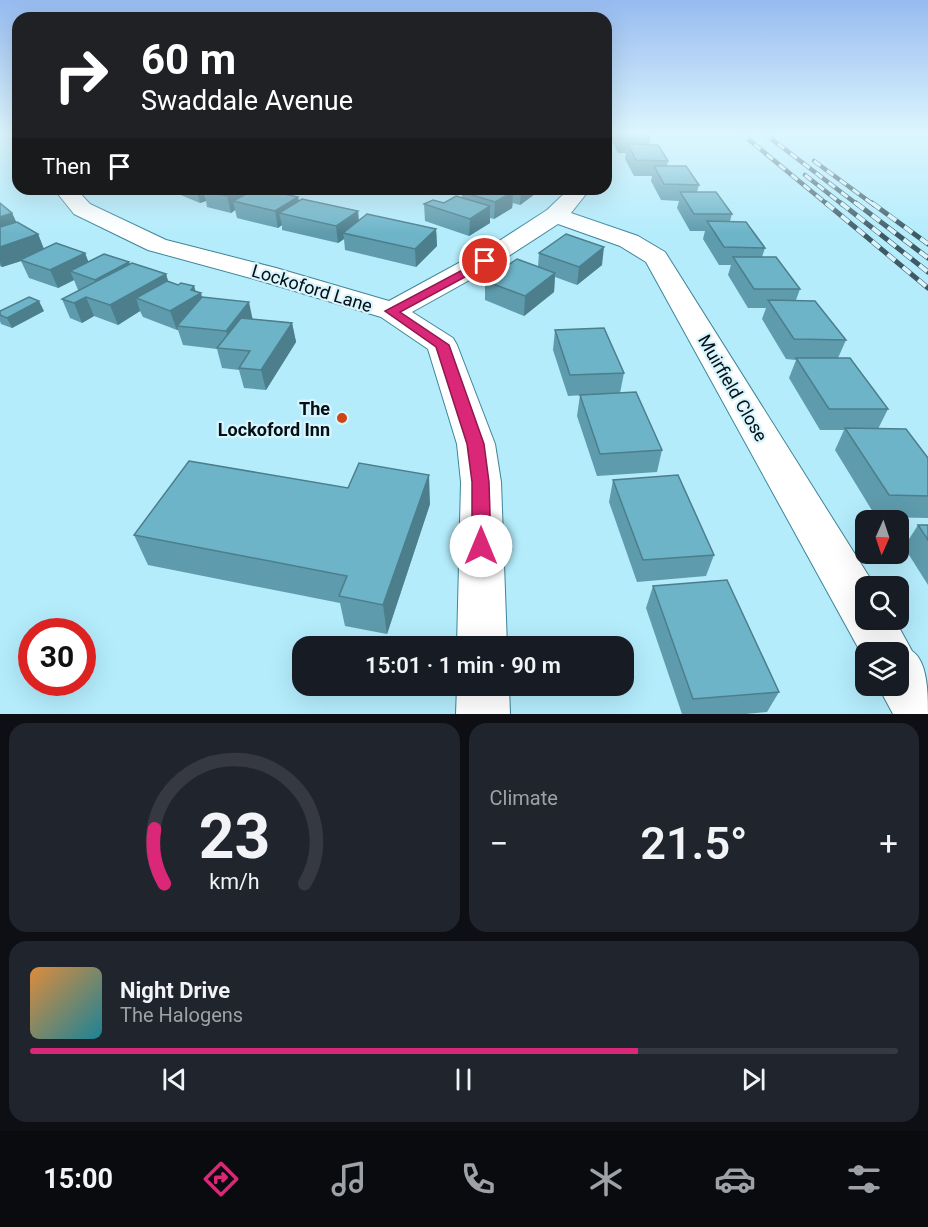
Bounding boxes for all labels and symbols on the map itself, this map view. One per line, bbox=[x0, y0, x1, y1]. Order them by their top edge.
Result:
pin bbox=[459, 235, 510, 286]
street label: Lockoford Lane bbox=[249, 260, 375, 316]
street label: Muirfield Close bbox=[694, 331, 772, 445]
place label: The Lockoford Inn bbox=[218, 398, 330, 440]
marker: The Lockoford Inn bbox=[335, 411, 349, 425]
north arrow bbox=[855, 510, 909, 564]
position arrow bbox=[449, 514, 513, 578]
speed limit sign: 30 bbox=[18, 618, 96, 696]

